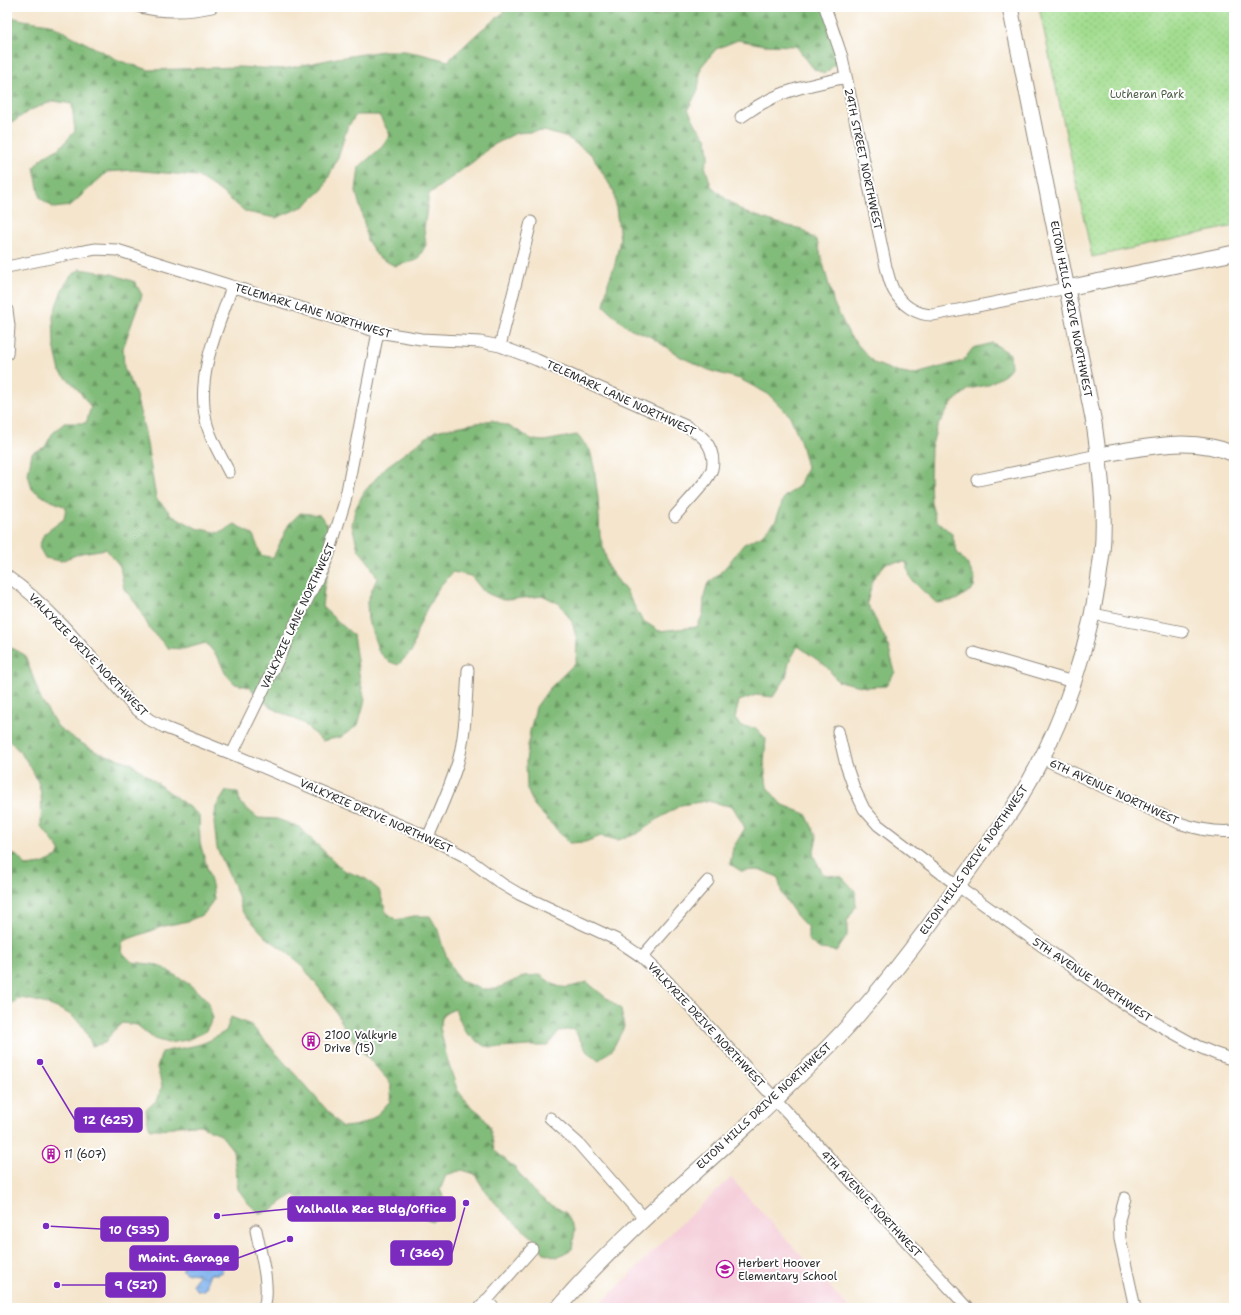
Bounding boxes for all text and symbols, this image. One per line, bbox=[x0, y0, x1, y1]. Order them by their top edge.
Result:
street label: 24TH STREET NORTHWEST bbox=[841, 87, 885, 231]
park label: Lutheran Park bbox=[1110, 87, 1184, 102]
street label: ELTON HILLS DRIVE NORTHWEST bbox=[1046, 219, 1096, 399]
street label: TELEMARK LANE NORTHWEST bbox=[233, 280, 393, 342]
street label: TELEMARK LANE NORTHWEST bbox=[544, 357, 698, 439]
street label: VALKYRIE LANE NORTHWEST bbox=[258, 540, 339, 691]
street label: VALKYRIE DRIVE NORTHWEST bbox=[25, 590, 151, 720]
street label: 6TH AVENUE NORTHWEST bbox=[1047, 755, 1181, 829]
street label: VALKYRIE DRIVE NORTHWEST bbox=[297, 775, 455, 857]
street label: ELTON HILLS DRIVE NORTHWEST bbox=[916, 782, 1032, 938]
street label: 5TH AVENUE NORTHWEST bbox=[1029, 934, 1155, 1026]
street label: VALKYRIE DRIVE NORTHWEST bbox=[644, 959, 768, 1091]
place label: 2100 Valkyrie Drive (15) bbox=[324, 1028, 397, 1056]
building icon: 2100 Valkyrie Drive (15) bbox=[301, 1031, 321, 1051]
street label: ELTON HILLS DRIVE NORTHWEST bbox=[693, 1039, 835, 1173]
callout: 12 (625) bbox=[75, 1108, 142, 1132]
text: 12 (625) bbox=[83, 1112, 134, 1128]
building icon: 11 (607) bbox=[41, 1144, 61, 1164]
place label: 11 (607) bbox=[64, 1147, 106, 1162]
street label: 4TH AVENUE NORTHWEST bbox=[817, 1147, 925, 1261]
callout: Valhalla Rec Bldg/Office bbox=[288, 1197, 455, 1221]
text: Valhalla Rec Bldg/Office bbox=[295, 1201, 447, 1217]
callout: 10 (535) bbox=[101, 1217, 168, 1241]
text: 10 (535) bbox=[108, 1222, 160, 1238]
callout: 1 (366) bbox=[391, 1241, 452, 1265]
text: 1 (366) bbox=[400, 1245, 445, 1261]
callout: Maint. Garage bbox=[130, 1246, 238, 1270]
text: Maint. Garage bbox=[138, 1250, 230, 1266]
place label: Herbert Hoover Elementary School bbox=[738, 1256, 838, 1284]
school or university icon: Herbert Hoover Elementary School bbox=[715, 1259, 735, 1279]
callout: 9 (521) bbox=[106, 1273, 165, 1297]
text: 9 (521) bbox=[114, 1277, 158, 1293]

